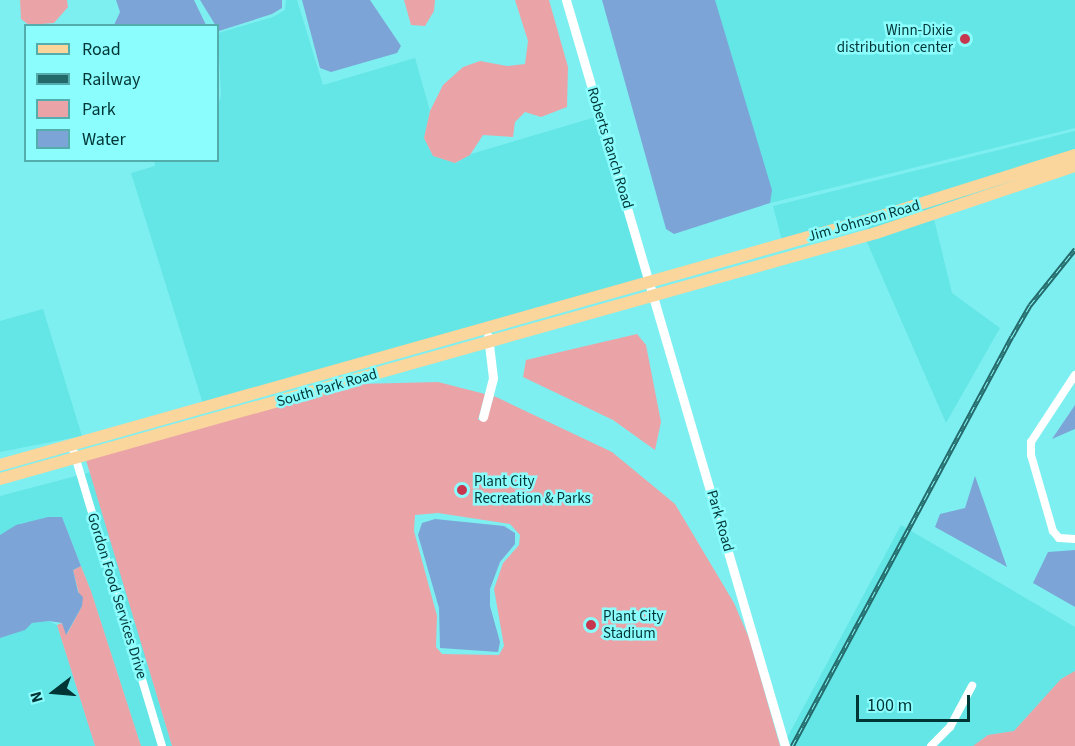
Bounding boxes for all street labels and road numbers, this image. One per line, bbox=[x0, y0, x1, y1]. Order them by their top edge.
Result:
street label: Roberts Ranch Road bbox=[583, 85, 637, 211]
street label: Jim Johnson Road bbox=[806, 196, 922, 246]
street label: South Park Road bbox=[275, 365, 379, 411]
street label: Park Road bbox=[703, 488, 737, 554]
street label: Gordon Food Services Drive bbox=[83, 511, 151, 681]

